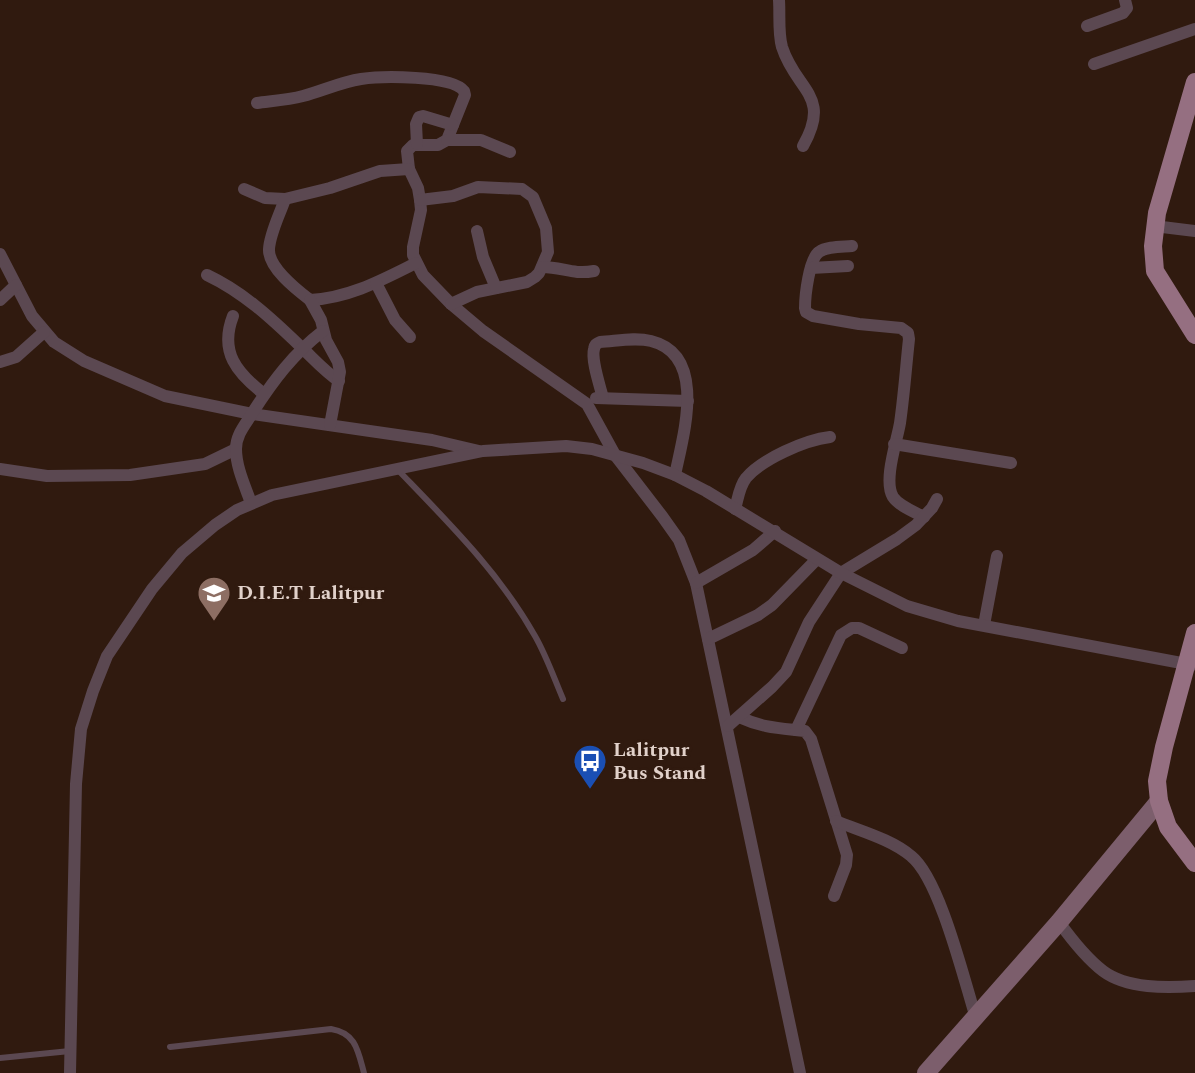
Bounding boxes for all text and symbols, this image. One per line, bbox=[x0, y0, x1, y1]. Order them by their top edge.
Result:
school or university icon: D.I.E.T Lalitpur bbox=[196, 575, 232, 622]
place label: D.I.E.T Lalitpur bbox=[237, 578, 385, 608]
place label: Lalitpur Bus Stand bbox=[613, 735, 707, 788]
bus stop icon: Lalitpur Bus Stand bbox=[572, 743, 608, 790]

